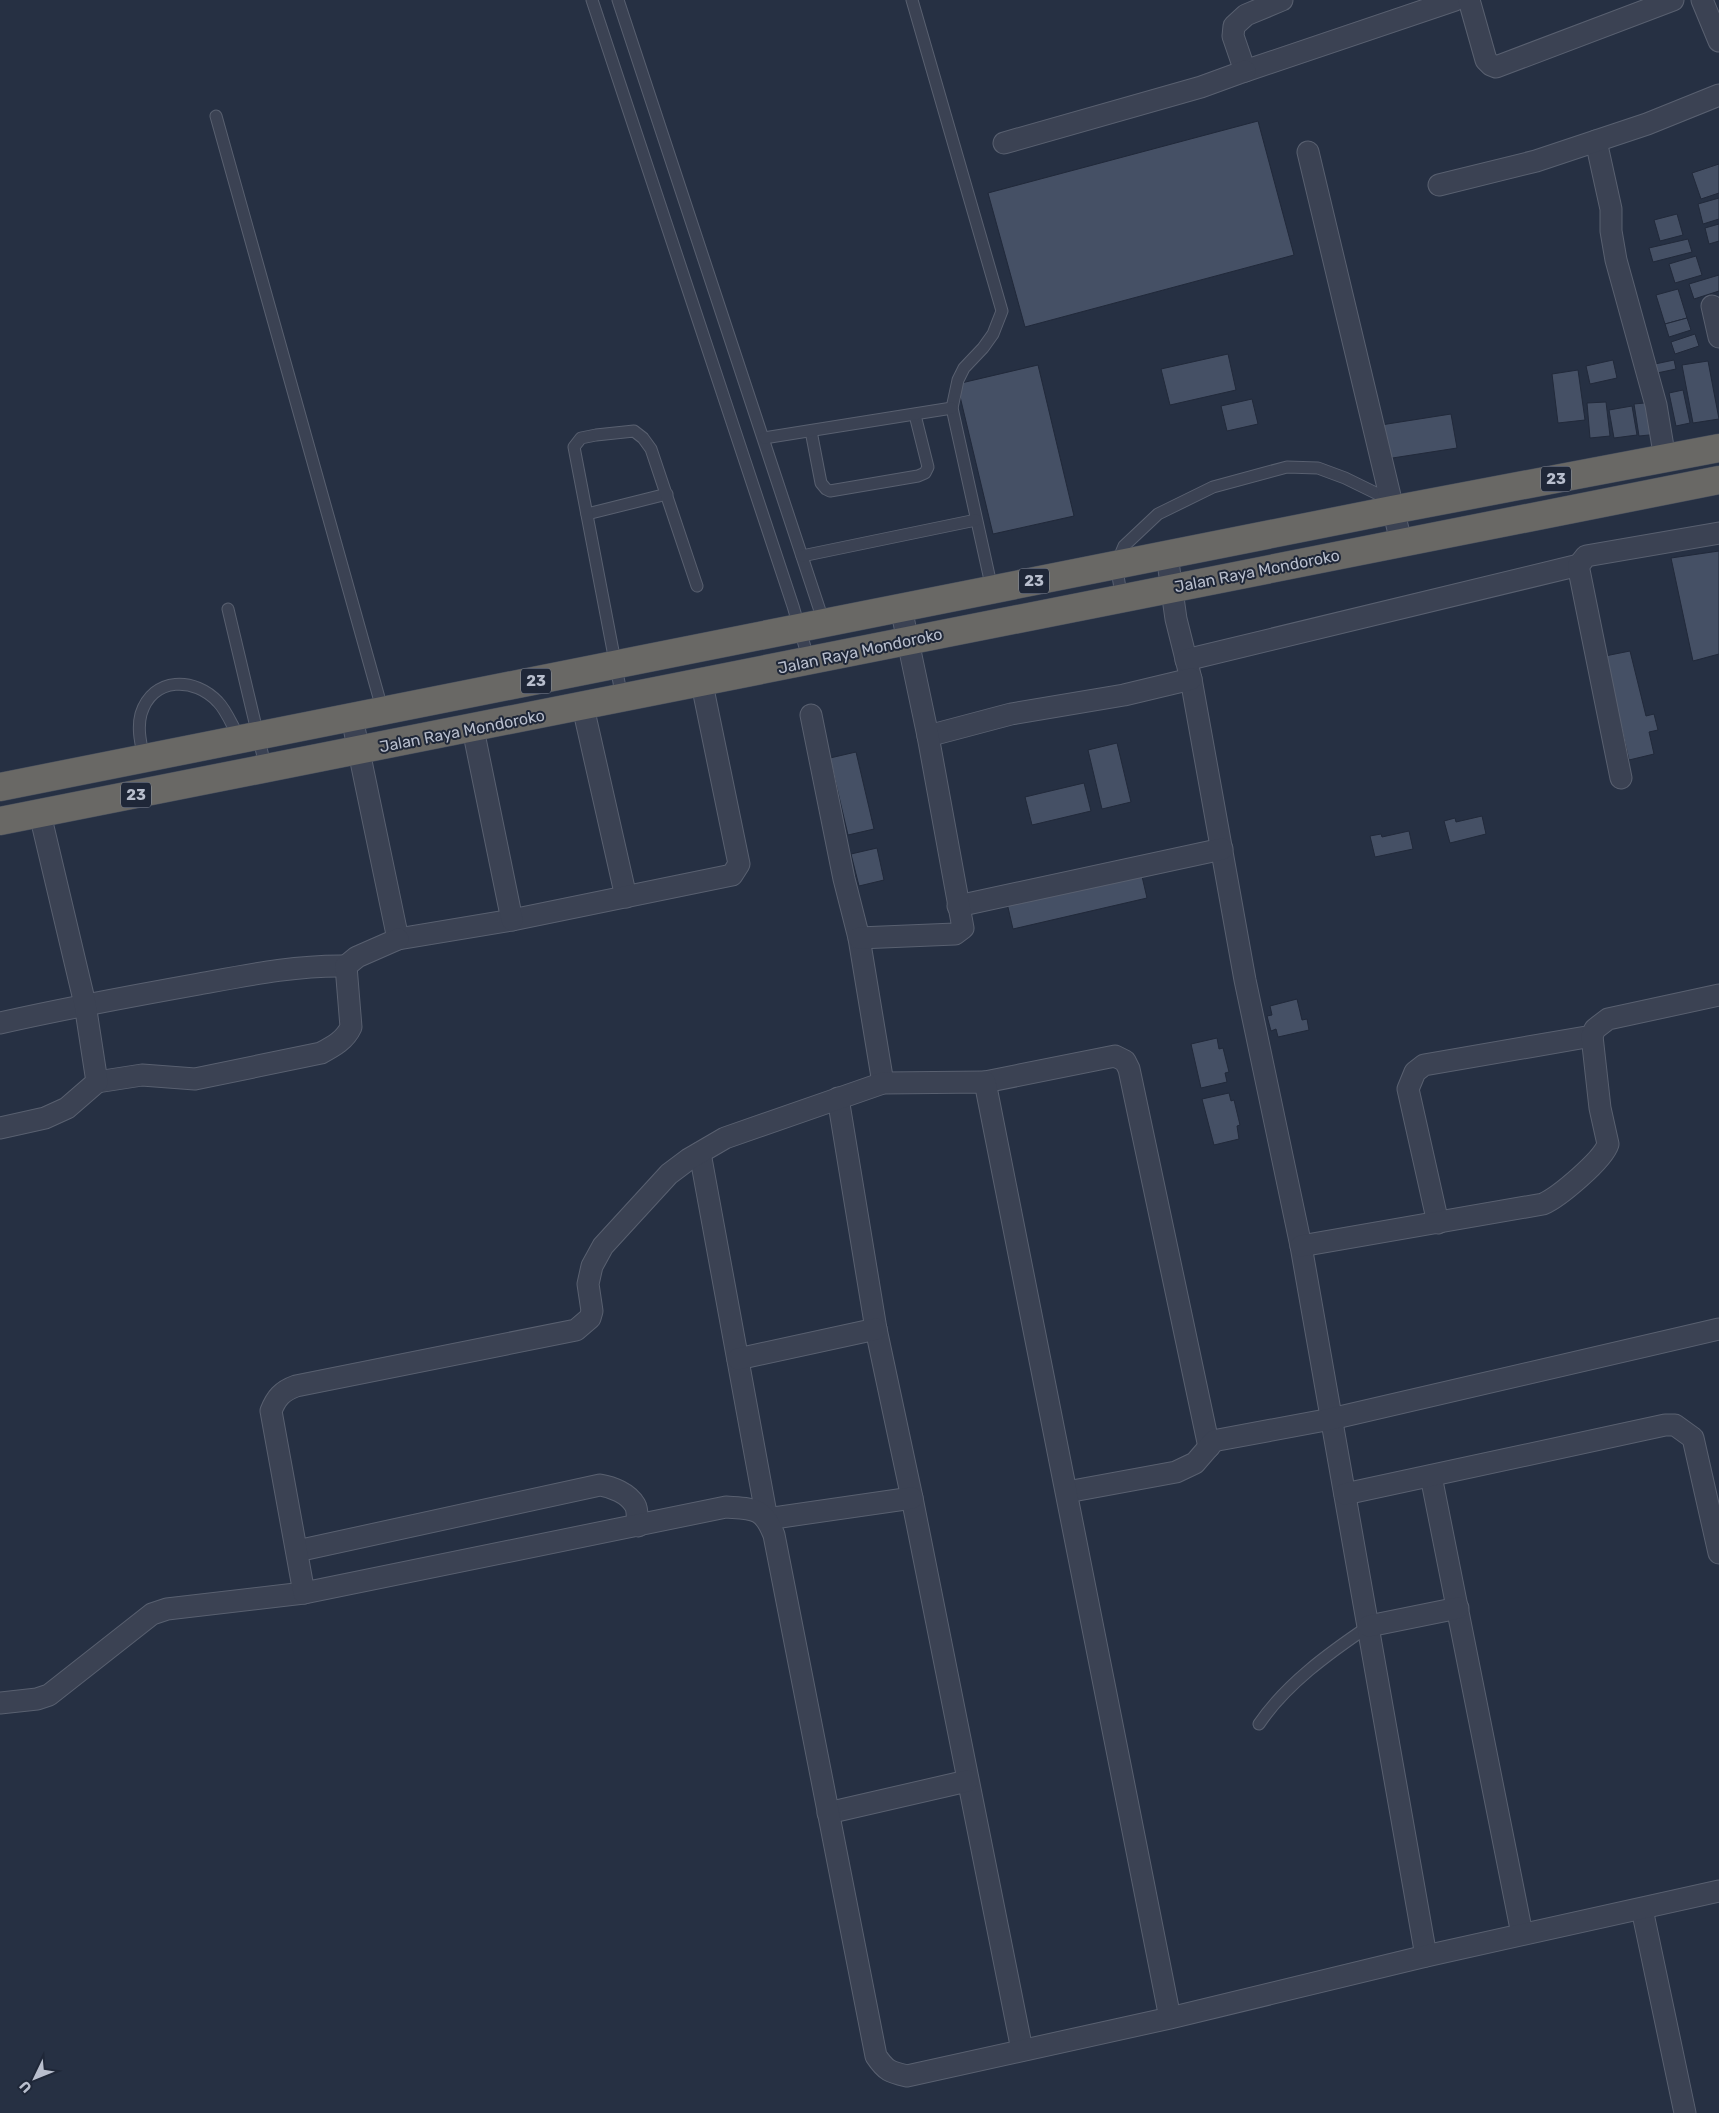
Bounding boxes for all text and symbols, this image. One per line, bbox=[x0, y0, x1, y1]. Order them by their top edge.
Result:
road number: 23 bbox=[1541, 466, 1571, 492]
street label: Jalan Raya Mondoroko bbox=[1173, 546, 1341, 596]
road number: 23 bbox=[1019, 568, 1049, 594]
street label: Jalan Raya Mondoroko bbox=[776, 624, 944, 678]
road number: 23 bbox=[521, 668, 551, 694]
street label: Jalan Raya Mondoroko bbox=[378, 706, 546, 756]
road number: 23 bbox=[121, 782, 151, 808]
north arrow bbox=[10, 2053, 60, 2103]
text: U bbox=[16, 2077, 36, 2096]

